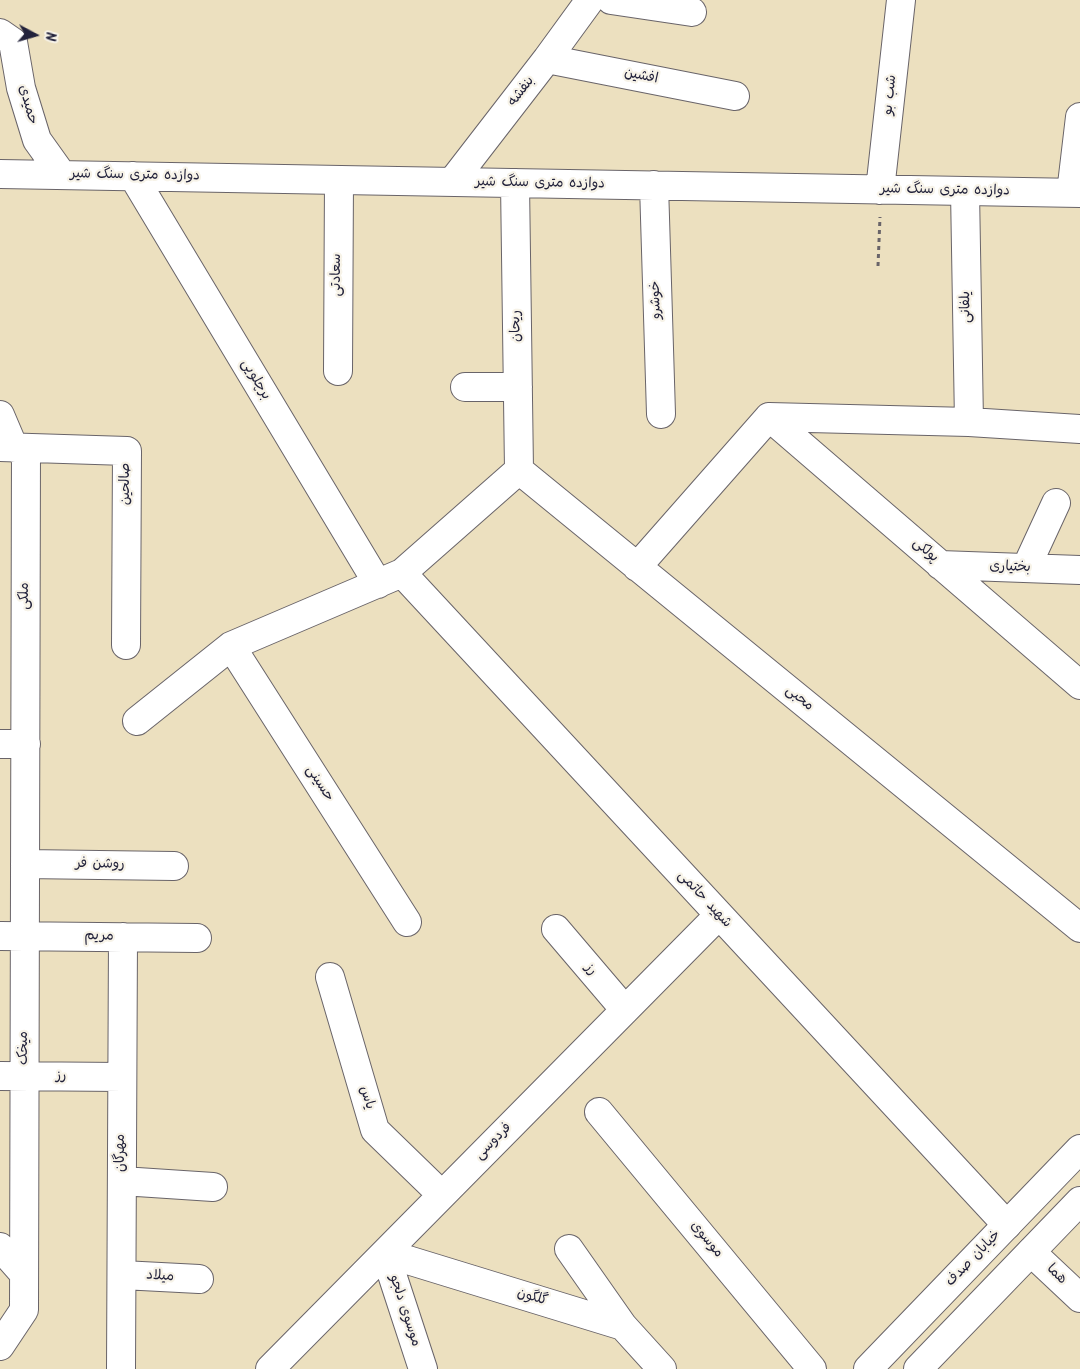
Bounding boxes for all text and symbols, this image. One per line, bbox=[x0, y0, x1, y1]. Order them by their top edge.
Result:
north arrow bbox=[10, 10, 60, 60]
text: N bbox=[39, 31, 61, 42]
street label: افشین bbox=[623, 65, 659, 89]
street label: بنفشه bbox=[505, 74, 539, 110]
street label: شب بو bbox=[881, 74, 901, 116]
street label: حمیدی bbox=[14, 83, 40, 127]
street label: دوازده متری سنگ شیر bbox=[70, 166, 200, 186]
street label: دوازده متری سنگ شیر bbox=[475, 174, 605, 194]
street label: دوازده متری سنگ شیر bbox=[880, 181, 1010, 201]
street label: سعادتی bbox=[330, 253, 346, 297]
street label: خوشرو bbox=[648, 281, 666, 319]
street label: یلفانی bbox=[958, 291, 976, 323]
street label: ریحان bbox=[508, 310, 526, 342]
street label: برچلویی bbox=[236, 357, 274, 403]
street label: صالحین bbox=[119, 463, 135, 505]
street label: پولکی bbox=[909, 535, 941, 567]
street label: بختیاری bbox=[989, 559, 1031, 577]
street label: ملکی bbox=[18, 582, 34, 610]
street label: محبی bbox=[782, 683, 816, 715]
street label: حسینی bbox=[301, 763, 337, 805]
street label: روشن فر bbox=[75, 856, 125, 874]
street label: شهید حاتمی bbox=[673, 868, 735, 932]
street label: مریم bbox=[84, 928, 114, 946]
street label: رز bbox=[580, 961, 600, 979]
street label: میخک bbox=[17, 1031, 33, 1065]
street label: رز bbox=[56, 1069, 66, 1085]
street label: یاس bbox=[355, 1084, 377, 1112]
street label: فردوسی bbox=[472, 1120, 516, 1164]
street label: مهرگان bbox=[114, 1134, 130, 1172]
street label: موسوی bbox=[686, 1218, 726, 1262]
street label: خیابان صدف bbox=[943, 1227, 1005, 1291]
street label: هما bbox=[1042, 1261, 1070, 1289]
street label: میلاد bbox=[146, 1268, 174, 1286]
street label: موسوی دلجو bbox=[385, 1273, 423, 1349]
street label: گلگون bbox=[515, 1285, 549, 1311]

